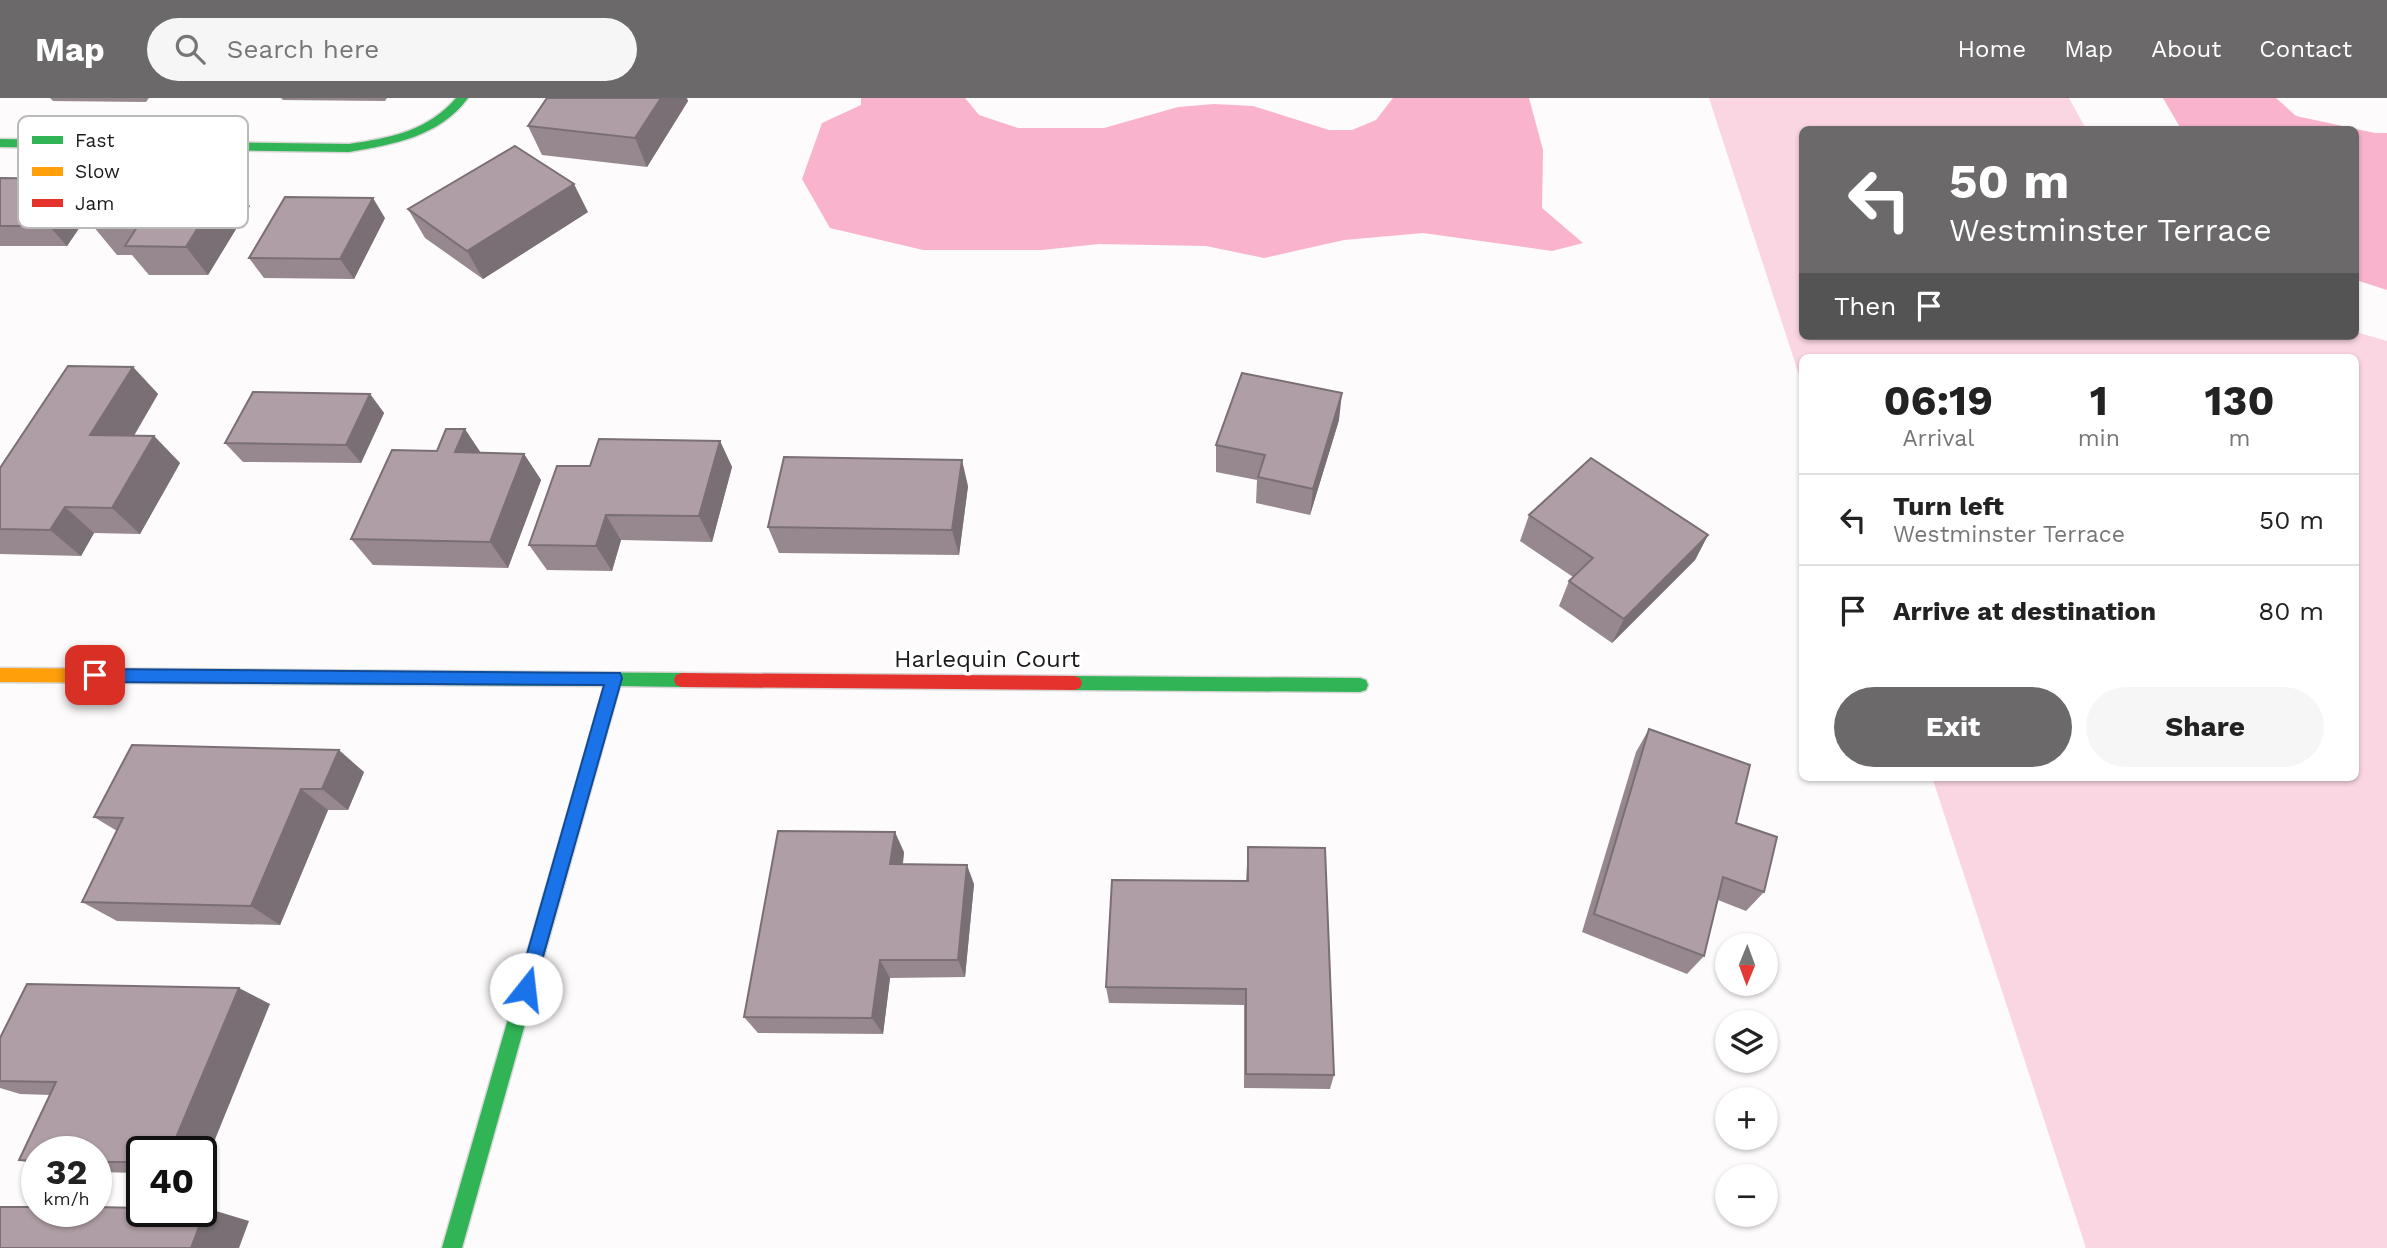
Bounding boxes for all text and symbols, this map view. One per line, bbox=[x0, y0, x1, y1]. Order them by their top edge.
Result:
search box bbox=[147, 18, 637, 81]
text: Map bbox=[35, 30, 105, 69]
icon: search bbox=[171, 30, 209, 68]
text: Search here bbox=[227, 34, 379, 64]
text: Home bbox=[1958, 35, 2026, 63]
text: Map bbox=[2064, 35, 2113, 63]
text: About bbox=[2151, 35, 2221, 63]
text: Contact bbox=[2259, 35, 2352, 63]
legend bbox=[18, 116, 248, 228]
text: Fast bbox=[75, 129, 114, 152]
text: 50 m bbox=[1949, 152, 2069, 210]
icon: left bbox=[1834, 154, 1925, 245]
text: Slow bbox=[75, 160, 120, 183]
text: Jam bbox=[75, 192, 114, 215]
text: Westminster Terrace bbox=[1949, 211, 2272, 249]
icon: arrive bbox=[1910, 287, 1948, 325]
text: Then bbox=[1834, 291, 1896, 321]
text: 06:19 bbox=[1884, 376, 1993, 425]
text: 1 bbox=[2090, 376, 2108, 425]
text: 130 bbox=[2204, 376, 2274, 425]
text: Arrival bbox=[1902, 425, 1974, 452]
text: min bbox=[2078, 425, 2120, 452]
text: m bbox=[2228, 425, 2250, 452]
text: Turn left bbox=[1893, 491, 2004, 521]
icon: left bbox=[1834, 501, 1872, 539]
text: 50 m bbox=[2259, 505, 2324, 535]
text: Westminster Terrace bbox=[1893, 521, 2125, 548]
icon: arrive bbox=[1834, 592, 1872, 630]
text: Arrive at destination bbox=[1893, 596, 2156, 626]
text: 80 m bbox=[2258, 596, 2324, 626]
pin bbox=[65, 645, 125, 705]
street label: Harlequin Court bbox=[894, 645, 1080, 673]
icon: arrive bbox=[76, 656, 114, 694]
button: Exit bbox=[1834, 687, 2072, 767]
button: Share bbox=[2086, 687, 2324, 767]
north arrow bbox=[1715, 933, 1778, 996]
map controls bbox=[1715, 933, 1778, 1227]
position arrow bbox=[489, 952, 563, 1026]
button: layers bbox=[1715, 1010, 1778, 1073]
button: + bbox=[1715, 1087, 1778, 1150]
speed limit sign: 40 bbox=[126, 1136, 217, 1227]
text: 32 bbox=[46, 1151, 87, 1193]
button: − bbox=[1715, 1164, 1778, 1227]
text: km/h bbox=[43, 1188, 90, 1209]

